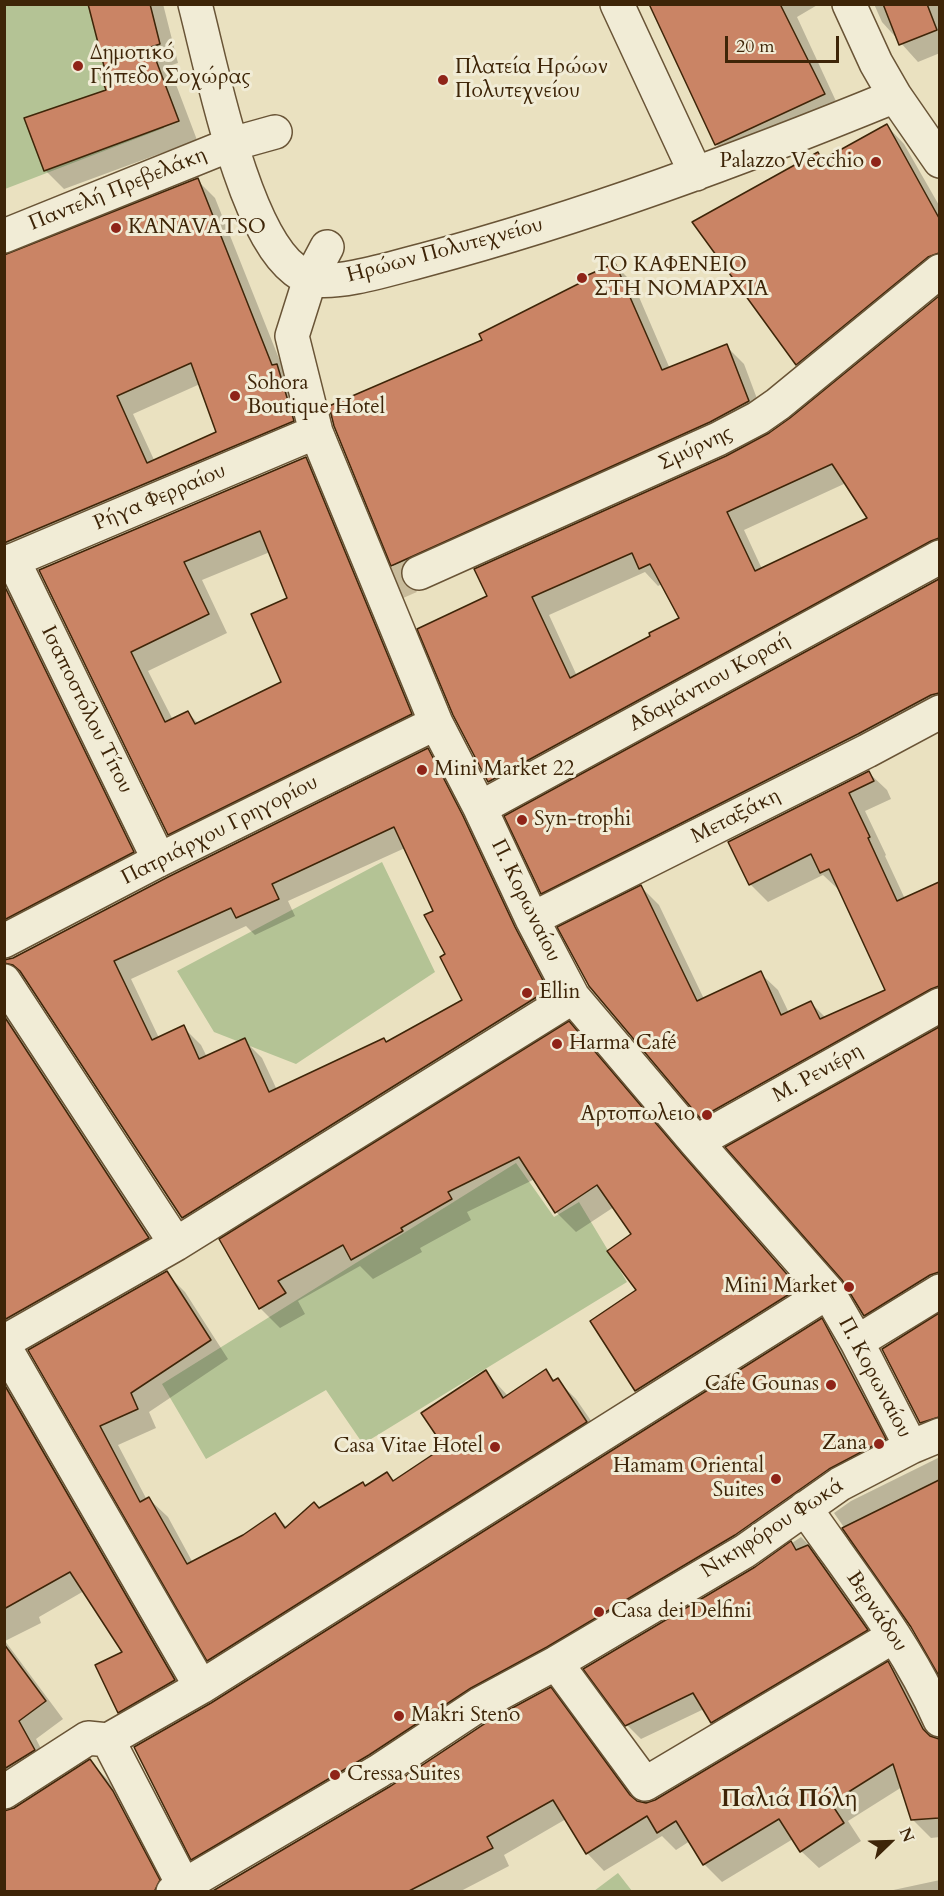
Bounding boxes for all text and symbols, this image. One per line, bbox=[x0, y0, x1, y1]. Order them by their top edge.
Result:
scale bar bbox=[728, 24, 842, 62]
text: 20 m bbox=[736, 34, 775, 59]
place label: Δημοτικό Γήπεδο Σοχώρας bbox=[90, 41, 250, 91]
place label: Πλατεία Ηρώων Πολυτεχνείου bbox=[455, 55, 608, 105]
marker: Δημοτικό Γήπεδο Σοχώρας bbox=[71, 59, 85, 73]
marker: Πλατεία Ηρώων Πολυτεχνείου bbox=[436, 73, 450, 87]
street label: Παντελή Πρεβελάκη bbox=[26, 143, 210, 237]
place label: Palazzo Vecchio bbox=[719, 149, 864, 175]
marker: Palazzo Vecchio bbox=[869, 155, 883, 169]
street label: Ηρώων Πολυτεχνείου bbox=[344, 213, 546, 289]
place label: KANAVATSO bbox=[128, 215, 266, 241]
marker: KANAVATSO bbox=[109, 221, 123, 235]
place label: ΤΟ ΚΑΦΕΝΕΙΟ ΣΤΗ ΝΟΜΑΡΧΙΑ bbox=[594, 253, 769, 303]
marker: ΤΟ ΚΑΦΕΝΕΙΟ ΣΤΗ ΝΟΜΑΡΧΙΑ bbox=[575, 271, 589, 285]
place label: Sohora Boutique Hotel bbox=[247, 371, 385, 421]
marker: Sohora Boutique Hotel bbox=[228, 389, 242, 403]
street label: Σμύρνης bbox=[655, 421, 737, 477]
street label: Ρήγα Φερραίου bbox=[90, 459, 230, 537]
street label: Ισαποστόλου Τίτου bbox=[35, 622, 137, 798]
street label: Αδαμάντιου Κοραή bbox=[625, 628, 795, 738]
place label: Mini Market 22 bbox=[434, 757, 574, 783]
marker: Mini Market 22 bbox=[415, 763, 429, 777]
street label: Πατριάρχου Γρηγορίου bbox=[118, 770, 322, 892]
street label: Μεταξάκη bbox=[687, 784, 785, 850]
place label: Syn-trophi bbox=[534, 807, 631, 833]
marker: Syn-trophi bbox=[515, 813, 529, 827]
street label: Π. Κορωναίου bbox=[485, 836, 565, 966]
place label: Ellin bbox=[539, 980, 580, 1006]
marker: Ellin bbox=[520, 986, 534, 1000]
place label: Harma Café bbox=[569, 1031, 677, 1057]
marker: Harma Café bbox=[550, 1037, 564, 1051]
street label: Μ. Ρενιέρη bbox=[769, 1039, 867, 1109]
place label: Αρτοπωλειο bbox=[581, 1102, 695, 1128]
marker: Αρτοπωλειο bbox=[700, 1108, 714, 1122]
place label: Mini Market bbox=[724, 1274, 837, 1300]
marker: Mini Market bbox=[842, 1280, 856, 1294]
street label: Π. Κορωναίου bbox=[832, 1313, 916, 1443]
place label: Cafe Gounas bbox=[705, 1372, 819, 1398]
marker: Cafe Gounas bbox=[824, 1378, 838, 1392]
place label: Zana bbox=[822, 1431, 867, 1457]
place label: Casa Vitae Hotel bbox=[333, 1434, 483, 1460]
marker: Zana bbox=[872, 1437, 886, 1451]
marker: Casa Vitae Hotel bbox=[488, 1440, 502, 1454]
place label: Hamam Oriental Suites bbox=[613, 1454, 764, 1504]
marker: Hamam Oriental Suites bbox=[769, 1472, 783, 1486]
street label: Νικηφόρου Φωκά bbox=[697, 1473, 849, 1585]
street label: Βερνάδου bbox=[840, 1567, 912, 1657]
place label: Casa dei Delfini bbox=[611, 1599, 752, 1625]
marker: Casa dei Delfini bbox=[592, 1605, 606, 1619]
place label: Makri Steno bbox=[411, 1703, 520, 1729]
marker: Makri Steno bbox=[392, 1709, 406, 1723]
place label: Cressa Suites bbox=[347, 1762, 460, 1788]
marker: Cressa Suites bbox=[328, 1768, 342, 1782]
district label: Παλιά Πόλη bbox=[721, 1786, 857, 1814]
north arrow bbox=[860, 1812, 920, 1872]
text: N bbox=[894, 1824, 919, 1846]

